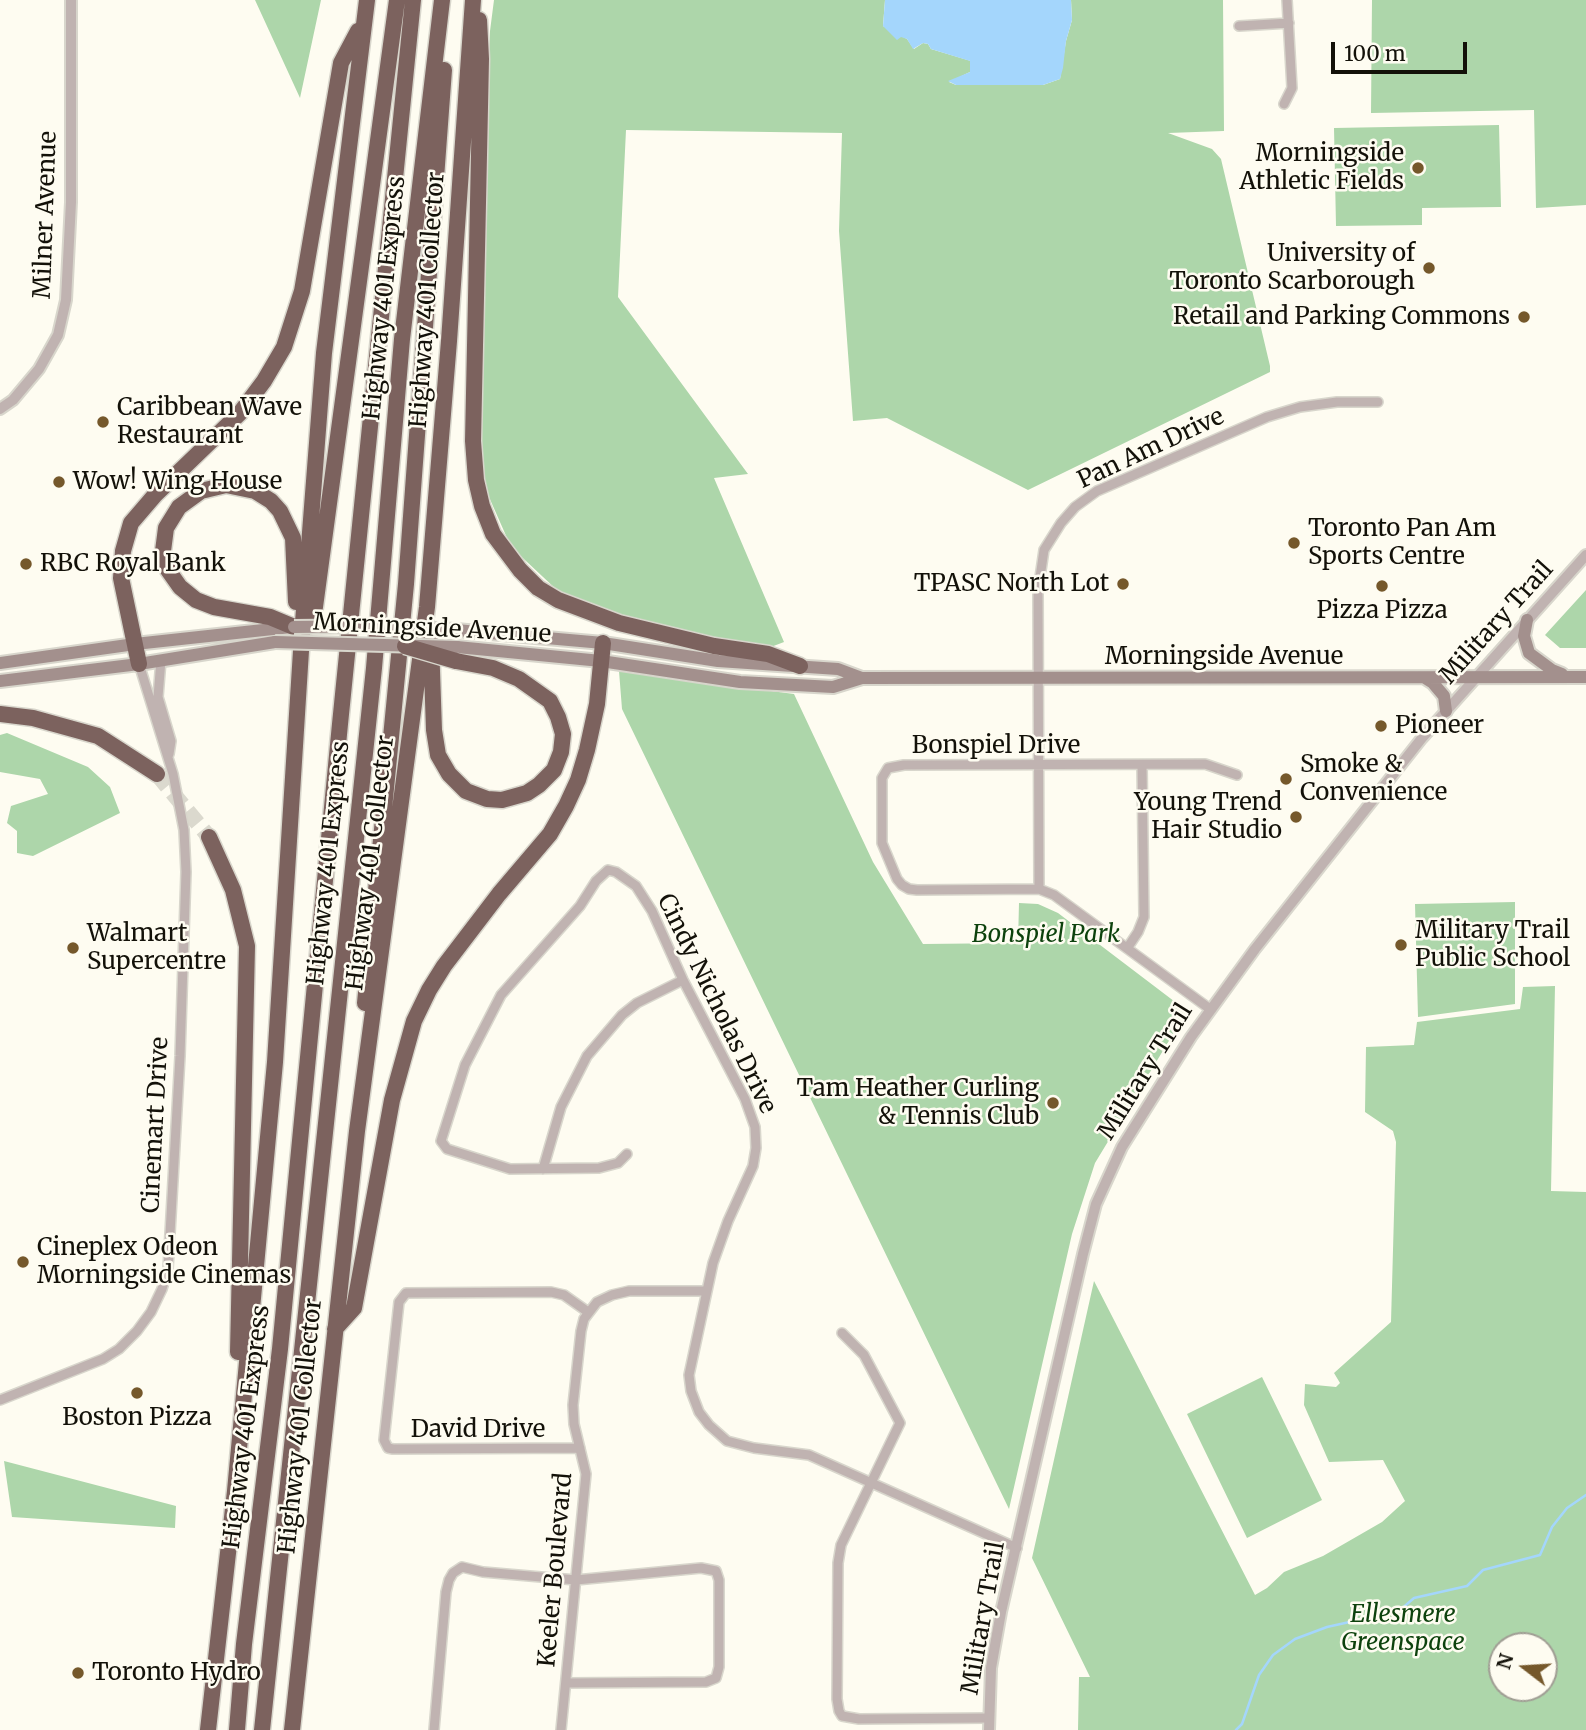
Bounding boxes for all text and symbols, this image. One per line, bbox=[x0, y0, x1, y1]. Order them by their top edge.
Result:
scale bar bbox=[1334, 28, 1470, 72]
text: 100 m bbox=[1344, 40, 1406, 67]
street label: Milner Avenue bbox=[29, 131, 63, 299]
place label: Morningside Athletic Fields bbox=[1239, 140, 1404, 196]
marker: Morningside Athletic Fields bbox=[1410, 160, 1426, 176]
street label: Highway 401 Collector bbox=[405, 171, 451, 429]
street label: Highway 401 Express bbox=[358, 175, 412, 421]
place label: University of Toronto Scarborough bbox=[1169, 240, 1415, 296]
marker: University of Toronto Scarborough bbox=[1421, 260, 1437, 276]
place label: Retail and Parking Commons bbox=[1173, 303, 1510, 331]
marker: Retail and Parking Commons bbox=[1516, 309, 1532, 325]
place label: Caribbean Wave Restaurant bbox=[117, 394, 302, 450]
street label: Pan Am Drive bbox=[1073, 403, 1229, 495]
marker: Caribbean Wave Restaurant bbox=[95, 414, 111, 430]
place label: Wow! Wing House bbox=[73, 468, 282, 496]
marker: Wow! Wing House bbox=[51, 474, 67, 490]
place label: Toronto Pan Am Sports Centre bbox=[1308, 515, 1496, 571]
marker: Toronto Pan Am Sports Centre bbox=[1286, 535, 1302, 551]
place label: RBC Royal Bank bbox=[40, 550, 226, 578]
marker: RBC Royal Bank bbox=[18, 556, 34, 572]
street label: Military Trail bbox=[1434, 556, 1560, 690]
place label: TPASC North Lot bbox=[914, 570, 1109, 598]
marker: TPASC North Lot bbox=[1115, 576, 1131, 592]
marker: Pizza Pizza bbox=[1374, 578, 1390, 594]
place label: Pizza Pizza bbox=[1316, 597, 1448, 625]
street label: Morningside Avenue bbox=[312, 608, 552, 650]
street label: Morningside Avenue bbox=[1105, 643, 1343, 671]
place label: Pioneer bbox=[1395, 712, 1484, 740]
marker: Pioneer bbox=[1373, 718, 1389, 734]
street label: Bonspiel Drive bbox=[912, 732, 1080, 760]
street label: Highway 401 Collector bbox=[341, 734, 401, 992]
street label: Highway 401 Express bbox=[302, 740, 356, 986]
place label: Smoke & Convenience bbox=[1300, 751, 1447, 807]
marker: Smoke & Convenience bbox=[1278, 771, 1294, 787]
place label: Young Trend Hair Studio bbox=[1134, 789, 1282, 845]
marker: Young Trend Hair Studio bbox=[1288, 809, 1304, 825]
street label: Cindy Nicholas Drive bbox=[650, 890, 782, 1118]
place label: Military Trail Public School bbox=[1415, 917, 1570, 973]
place label: Walmart Supercentre bbox=[87, 920, 226, 976]
park label: Bonspiel Park bbox=[972, 921, 1120, 949]
marker: Military Trail Public School bbox=[1393, 937, 1409, 953]
marker: Walmart Supercentre bbox=[65, 940, 81, 956]
street label: Military Trail bbox=[1093, 999, 1199, 1145]
street label: Cinemart Drive bbox=[137, 1036, 175, 1214]
place label: Tam Heather Curling & Tennis Club bbox=[796, 1075, 1039, 1131]
marker: Tam Heather Curling & Tennis Club bbox=[1045, 1095, 1061, 1111]
place label: Cineplex Odeon Morningside Cinemas bbox=[37, 1234, 291, 1290]
marker: Cineplex Odeon Morningside Cinemas bbox=[15, 1254, 31, 1270]
street label: Highway 401 Collector bbox=[273, 1297, 329, 1555]
street label: Highway 401 Express bbox=[218, 1304, 276, 1550]
marker: Boston Pizza bbox=[129, 1385, 145, 1401]
place label: Boston Pizza bbox=[62, 1404, 212, 1432]
street label: David Drive bbox=[411, 1416, 545, 1444]
street label: Keeler Boulevard bbox=[533, 1471, 579, 1669]
street label: Military Trail bbox=[956, 1539, 1012, 1697]
park label: Ellesmere Greenspace bbox=[1341, 1601, 1465, 1657]
north arrow bbox=[1488, 1632, 1558, 1702]
text: N bbox=[1491, 1651, 1518, 1672]
place label: Toronto Hydro bbox=[92, 1659, 261, 1687]
marker: Toronto Hydro bbox=[70, 1665, 86, 1681]

